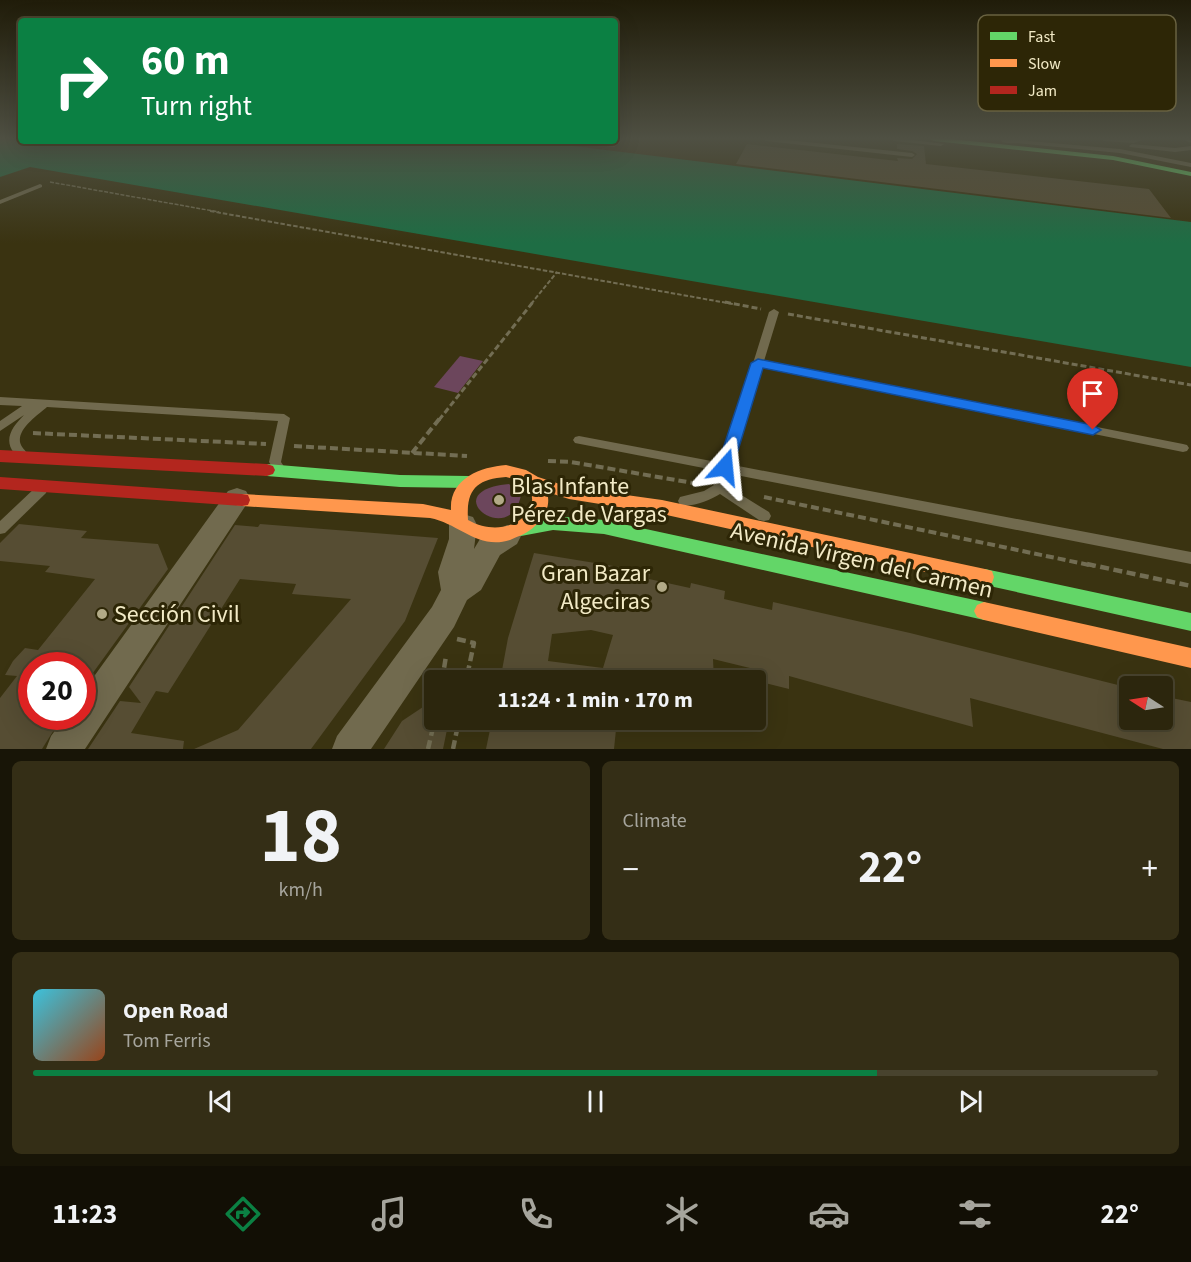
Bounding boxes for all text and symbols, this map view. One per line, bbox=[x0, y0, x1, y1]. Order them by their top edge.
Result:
legend bbox=[978, 15, 1176, 111]
text: Fast bbox=[1028, 26, 1056, 48]
text: 60 m bbox=[141, 31, 230, 91]
icon: right bbox=[42, 42, 120, 120]
text: Slow bbox=[1028, 53, 1061, 75]
text: Jam bbox=[1028, 80, 1057, 102]
text: Turn right bbox=[141, 87, 252, 126]
pin bbox=[1067, 368, 1118, 430]
icon: arrive bbox=[1076, 377, 1109, 410]
position arrow bbox=[693, 435, 757, 499]
place label: Blas Infante Pérez de Vargas bbox=[511, 469, 667, 532]
marker: Blas Infante Pérez de Vargas bbox=[492, 493, 506, 507]
street label: Avenida Virgen del Carmen bbox=[727, 513, 997, 608]
place label: Gran Bazar Algeciras bbox=[541, 556, 651, 619]
marker: Gran Bazar Algeciras bbox=[655, 580, 669, 594]
place label: Sección Civil bbox=[114, 597, 240, 632]
marker: Sección Civil bbox=[95, 607, 109, 621]
speed limit sign: 20 bbox=[18, 652, 96, 730]
north arrow bbox=[1119, 676, 1173, 730]
map controls bbox=[1119, 676, 1173, 730]
text: 11:24 · 1 min · 170 m bbox=[497, 684, 693, 716]
text: 18 bbox=[260, 781, 342, 892]
text: Climate bbox=[623, 807, 687, 835]
text: 22° bbox=[858, 836, 922, 900]
text: − bbox=[623, 846, 639, 893]
text: + bbox=[1142, 846, 1158, 893]
text: km/h bbox=[279, 876, 323, 904]
text: Open Road bbox=[123, 995, 228, 1027]
text: Tom Ferris bbox=[123, 1027, 211, 1055]
icon: previous bbox=[204, 1085, 237, 1118]
icon: pause bbox=[579, 1085, 612, 1118]
icon: next bbox=[954, 1085, 987, 1118]
icon: directions bbox=[222, 1193, 264, 1235]
icon: music bbox=[368, 1193, 410, 1235]
icon: phone bbox=[515, 1193, 557, 1235]
icon: climate bbox=[661, 1193, 703, 1235]
icon: car bbox=[808, 1193, 850, 1235]
icon: filters bbox=[954, 1193, 996, 1235]
text: 11:23 bbox=[52, 1195, 117, 1234]
text: 22° bbox=[1100, 1195, 1139, 1234]

